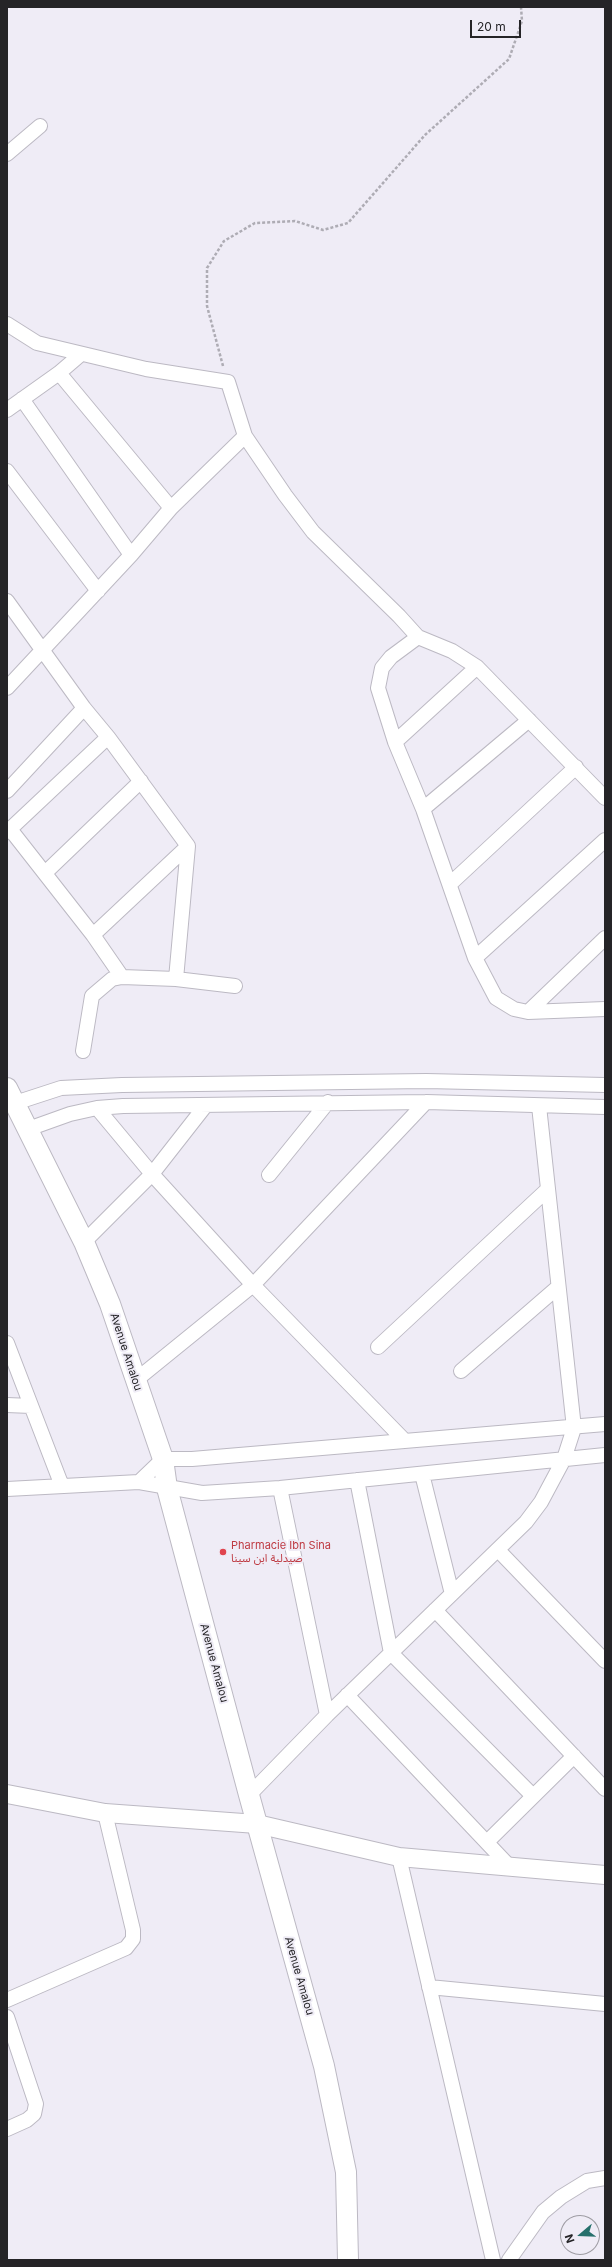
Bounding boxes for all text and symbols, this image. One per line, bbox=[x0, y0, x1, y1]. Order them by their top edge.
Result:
scale bar bbox=[472, 12, 523, 38]
text: 20 m bbox=[477, 19, 506, 34]
street label: Avenue Amalou bbox=[107, 1311, 145, 1393]
place label: Pharmacie Ibn Sina صيدلية ابن سينا bbox=[231, 1539, 331, 1565]
marker: Pharmacie Ibn Sina صيدلية ابن سينا bbox=[218, 1547, 228, 1557]
street label: Avenue Amalou bbox=[197, 1622, 231, 1704]
street label: Avenue Amalou bbox=[282, 1935, 316, 2017]
north arrow bbox=[560, 2215, 600, 2255]
text: N bbox=[562, 2232, 578, 2245]

